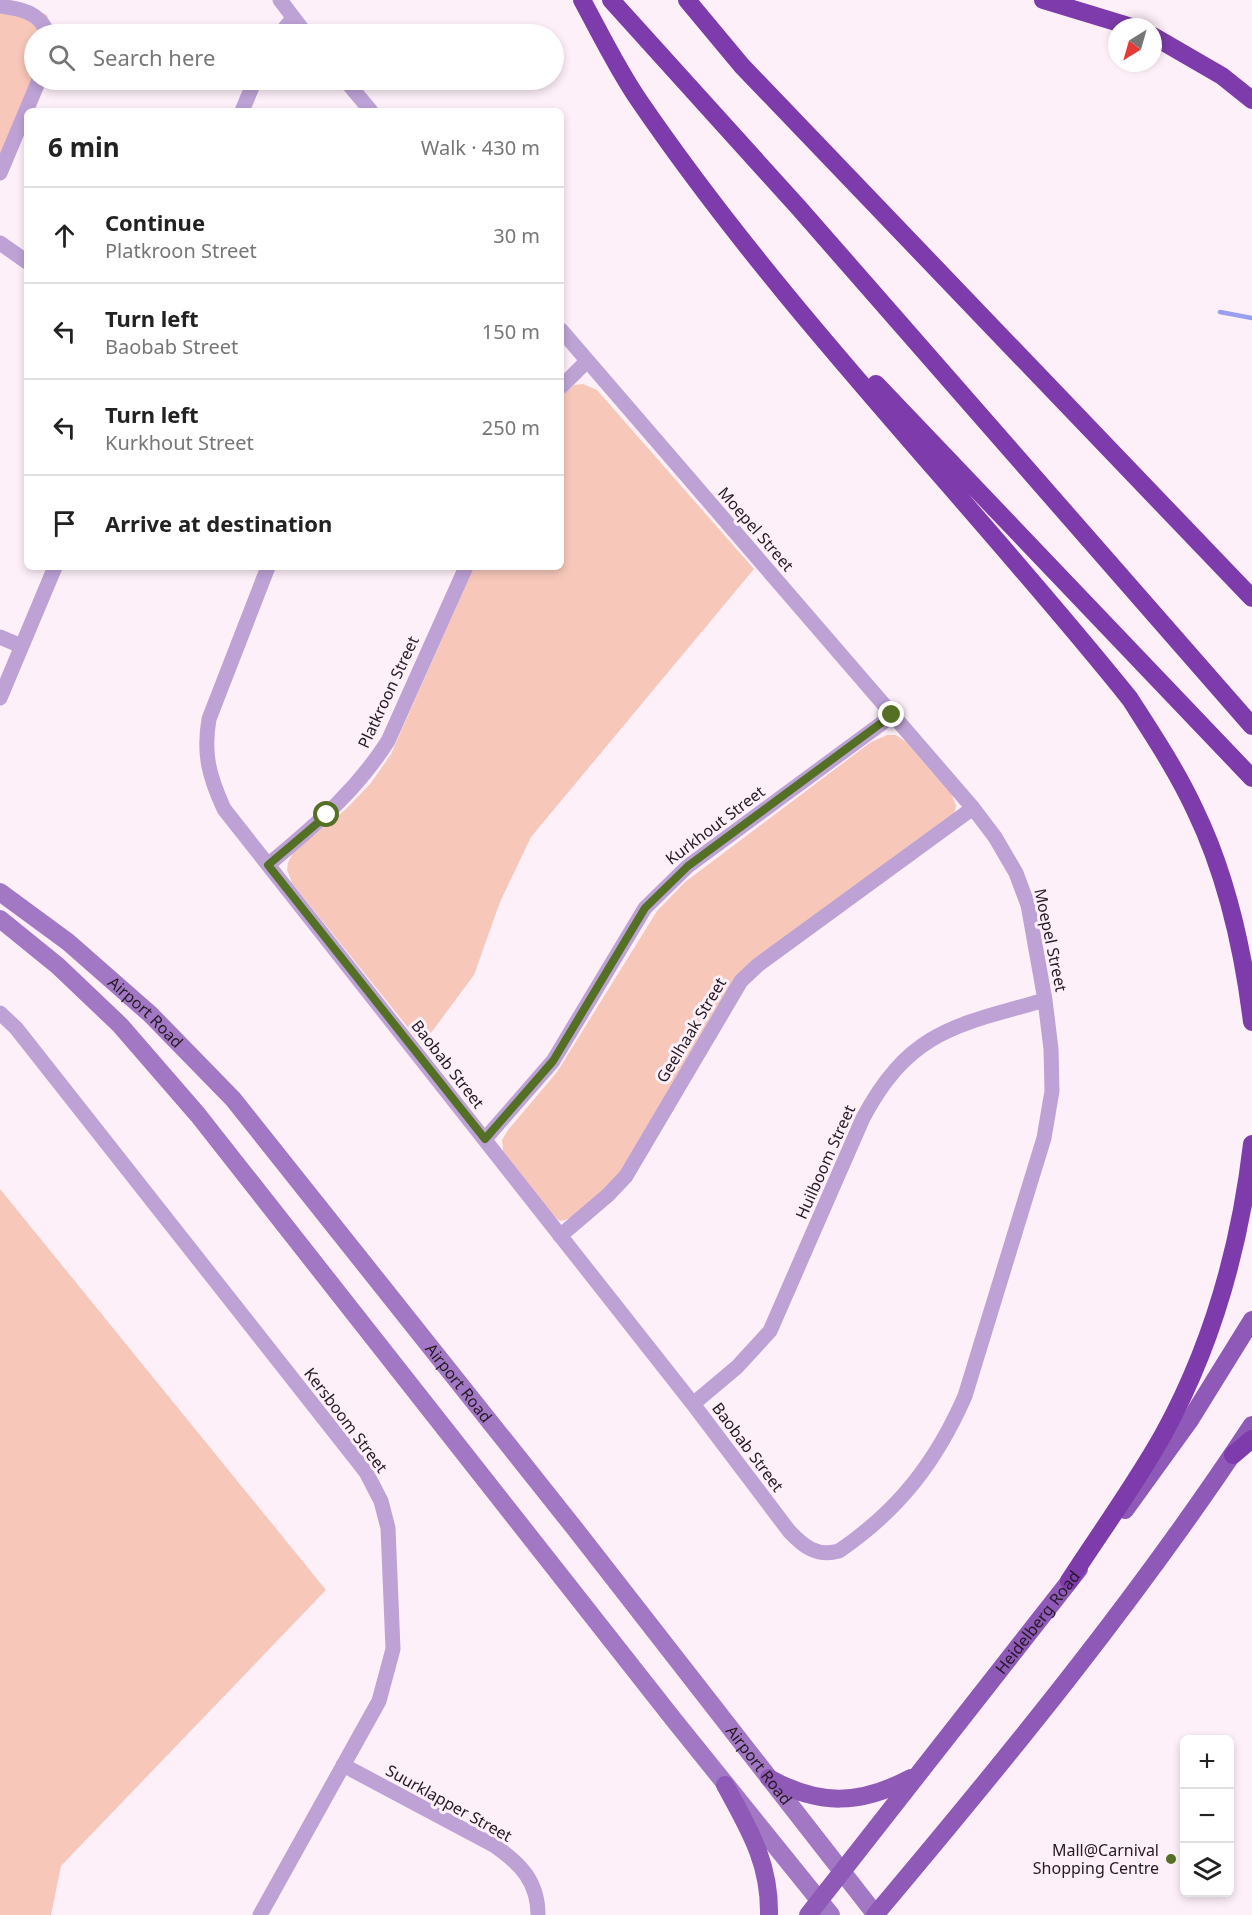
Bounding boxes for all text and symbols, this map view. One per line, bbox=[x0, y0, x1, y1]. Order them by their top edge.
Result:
north arrow bbox=[1108, 18, 1162, 72]
search box bbox=[24, 24, 564, 90]
icon: search bbox=[45, 41, 78, 74]
text: Search here bbox=[93, 42, 215, 72]
text: 6 min bbox=[48, 129, 120, 165]
text: Walk · 430 m bbox=[421, 134, 540, 161]
text: Continue bbox=[105, 207, 205, 237]
icon: ahead bbox=[48, 219, 81, 252]
text: 30 m bbox=[493, 222, 540, 249]
text: Platkroon Street bbox=[105, 237, 257, 264]
text: Turn left bbox=[105, 303, 199, 333]
icon: left bbox=[48, 315, 81, 348]
text: 150 m bbox=[482, 318, 540, 345]
text: Baobab Street bbox=[105, 333, 238, 360]
text: Turn left bbox=[105, 399, 199, 429]
icon: left bbox=[48, 411, 81, 444]
text: 250 m bbox=[482, 414, 540, 441]
text: Kurkhout Street bbox=[105, 429, 254, 456]
street label: Moepel Street bbox=[713, 482, 799, 576]
icon: arrive bbox=[48, 507, 81, 540]
text: Arrive at destination bbox=[105, 508, 332, 538]
street label: Platkroon Street bbox=[352, 632, 424, 752]
route end bbox=[878, 701, 904, 727]
street label: Kurkhout Street bbox=[661, 780, 769, 870]
route start bbox=[313, 801, 339, 827]
street label: Moepel Street bbox=[1029, 886, 1073, 994]
street label: Airport Road bbox=[103, 971, 188, 1053]
street label: Geelhaak Street bbox=[651, 973, 731, 1087]
street label: Baobab Street bbox=[407, 1015, 490, 1113]
street label: Huilboom Street bbox=[790, 1101, 860, 1223]
street label: Airport Road bbox=[420, 1339, 497, 1427]
street label: Kersboom Street bbox=[299, 1363, 393, 1477]
street label: Baobab Street bbox=[707, 1398, 789, 1496]
street label: Heidelberg Road bbox=[990, 1566, 1085, 1678]
street label: Airport Road bbox=[721, 1721, 797, 1809]
map controls bbox=[1180, 1735, 1234, 1897]
button: + bbox=[1180, 1735, 1234, 1789]
street label: Suurklapper Street bbox=[382, 1759, 516, 1847]
button: − bbox=[1180, 1789, 1234, 1843]
place label: Mall@Carnival Shopping Centre bbox=[1033, 1839, 1159, 1879]
button: layers bbox=[1180, 1843, 1234, 1897]
marker: Mall@Carnival Shopping Centre bbox=[1164, 1852, 1178, 1866]

